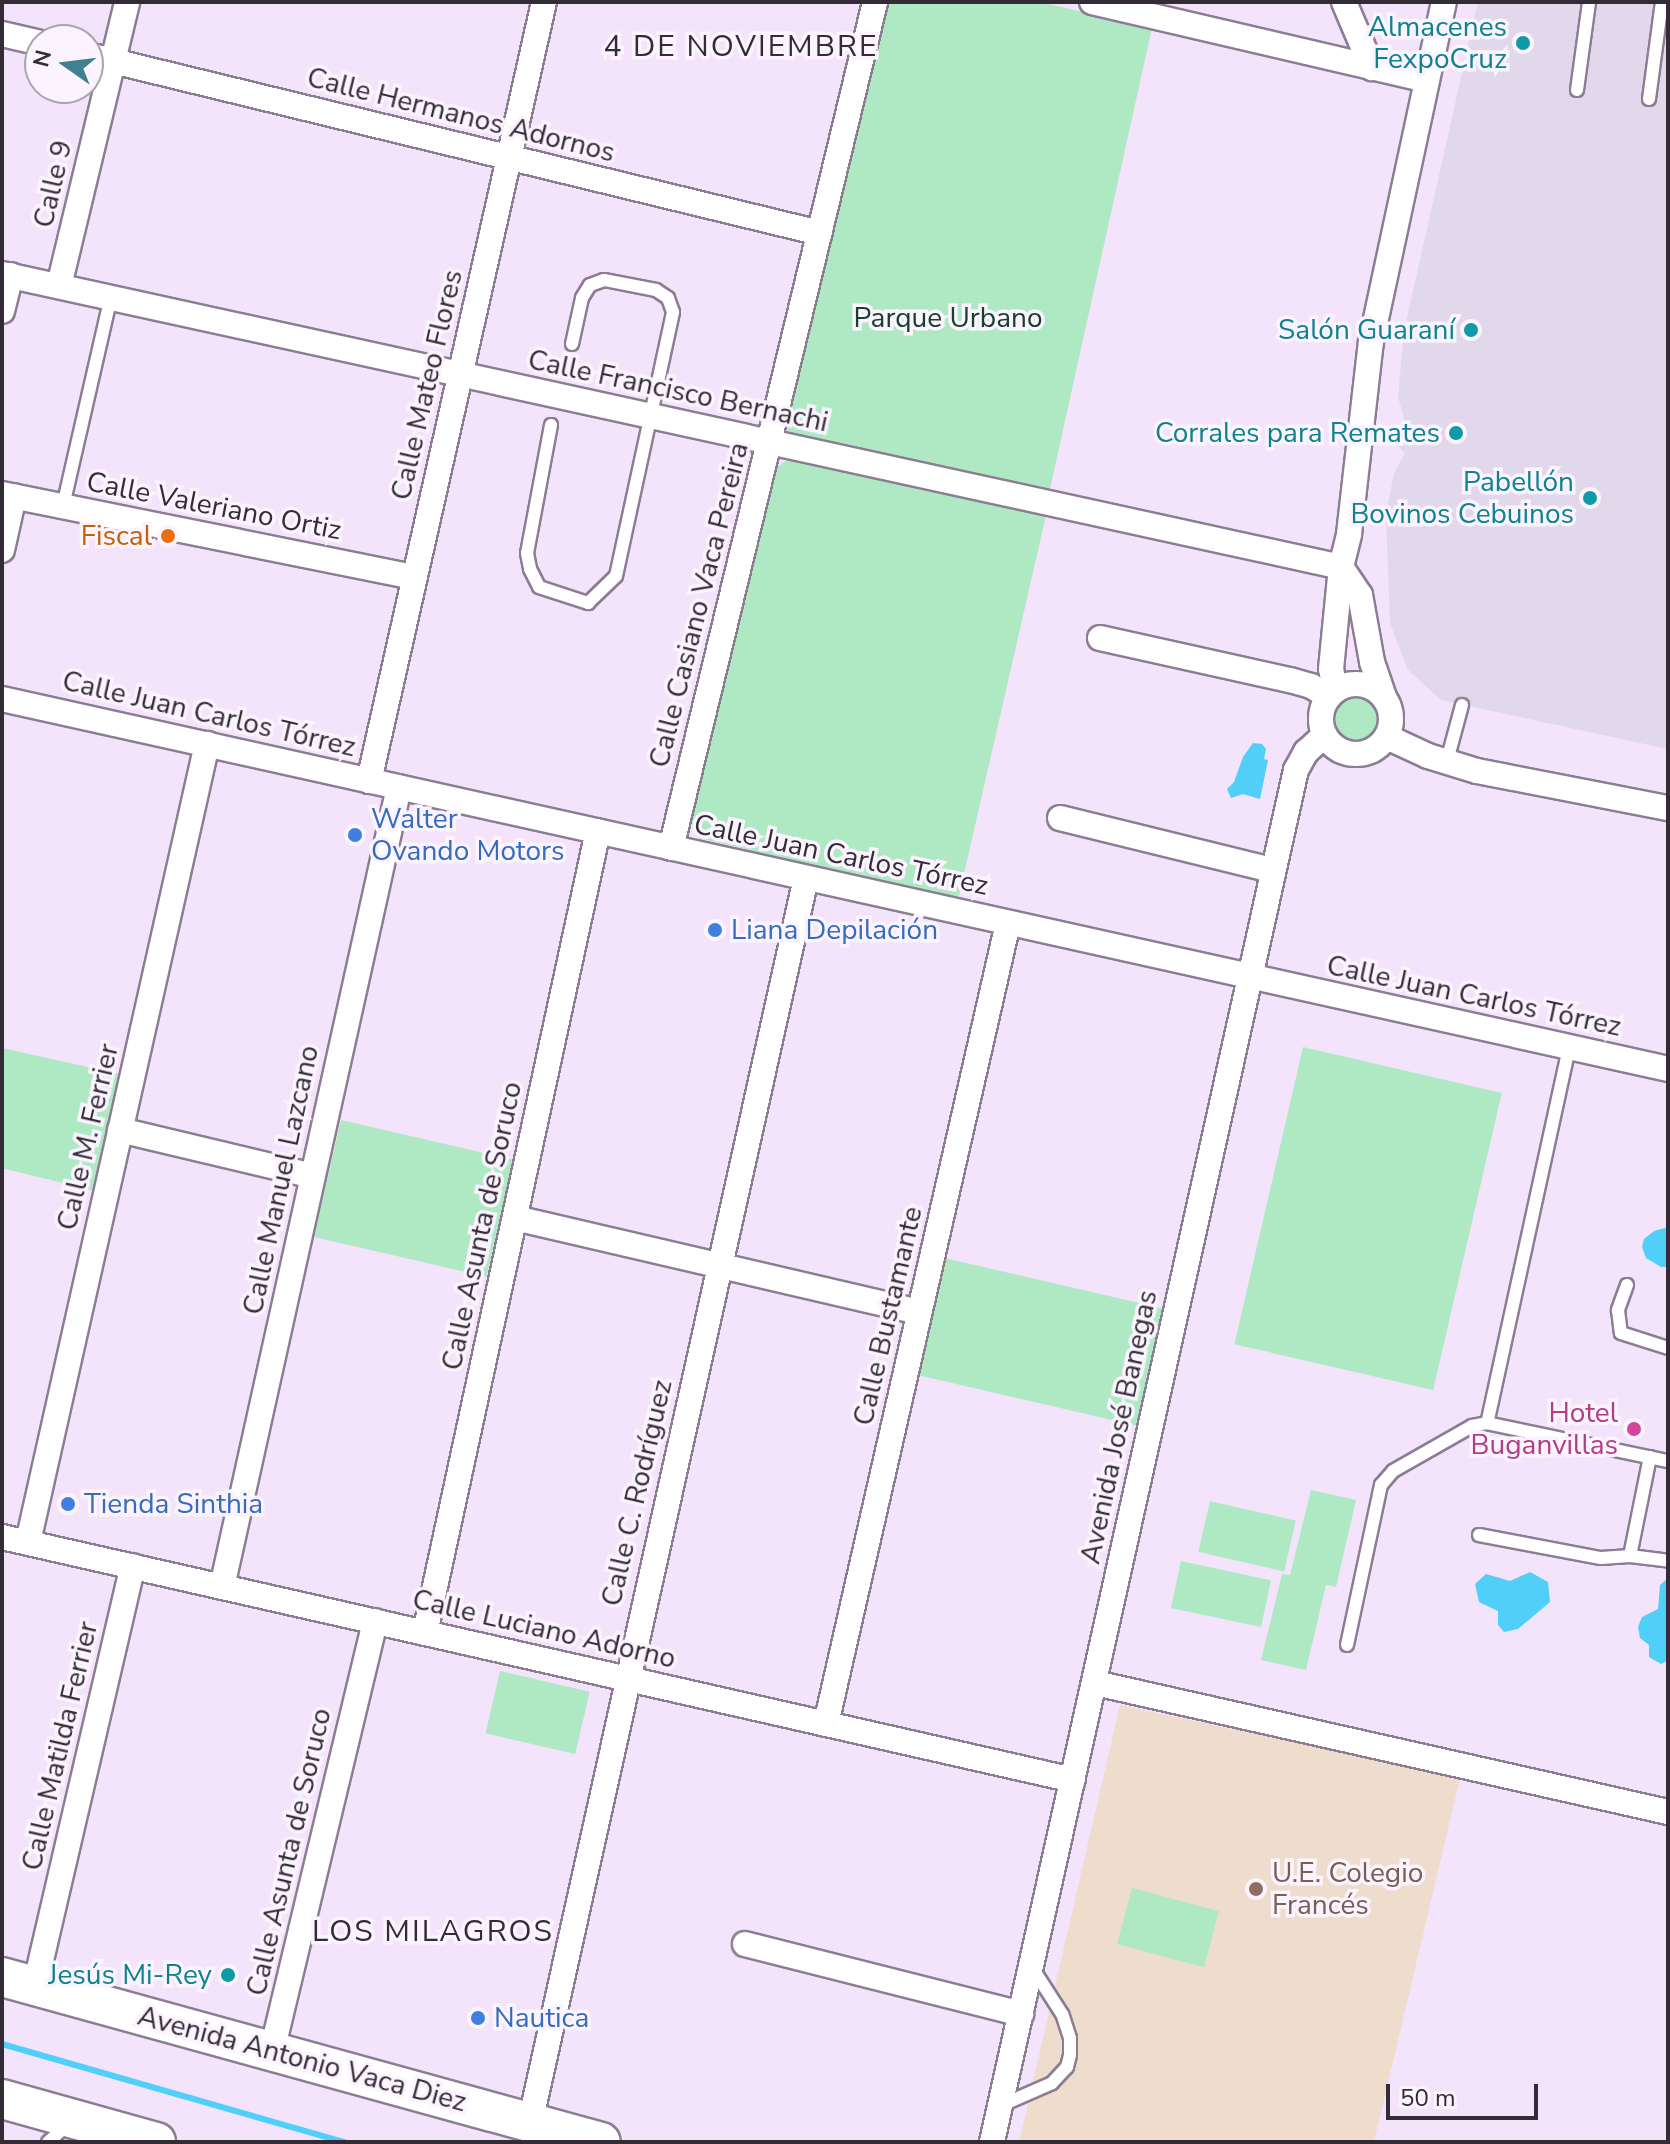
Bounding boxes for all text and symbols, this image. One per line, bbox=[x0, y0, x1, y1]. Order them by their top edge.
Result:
place label: Almacenes FexpoCruz bbox=[1368, 10, 1507, 76]
north arrow bbox=[24, 24, 104, 104]
district label: 4 DE NOVIEMBRE bbox=[603, 29, 879, 65]
marker: Almacenes FexpoCruz bbox=[1514, 34, 1532, 52]
text: N bbox=[26, 47, 59, 70]
street label: Calle Hermanos Adornos bbox=[304, 60, 618, 170]
street label: Calle 9 bbox=[27, 137, 79, 231]
street label: Calle Mateo Flores bbox=[384, 267, 470, 503]
park label: Parque Urbano bbox=[854, 301, 1042, 335]
place label: Salón Guaraní bbox=[1278, 313, 1455, 347]
marker: Salón Guaraní bbox=[1462, 321, 1480, 339]
street label: Calle Francisco Bernachi bbox=[525, 343, 831, 439]
place label: Corrales para Remates bbox=[1155, 416, 1440, 450]
marker: Corrales para Remates bbox=[1447, 424, 1465, 442]
street label: Calle Casiano Vaca Pereira bbox=[642, 439, 756, 771]
street label: Calle Valeriano Ortiz bbox=[84, 465, 344, 547]
place label: Pabellón Bovinos Cebuinos bbox=[1350, 465, 1574, 531]
marker: Pabellón Bovinos Cebuinos bbox=[1581, 489, 1599, 507]
place label: Fiscal bbox=[81, 519, 152, 553]
marker: Fiscal bbox=[159, 527, 177, 545]
street label: Calle Juan Carlos Tórrez bbox=[59, 664, 359, 764]
place label: Walter Ovando Motors bbox=[371, 802, 564, 868]
street label: Calle Juan Carlos Tórrez bbox=[691, 807, 991, 903]
marker: Walter Ovando Motors bbox=[346, 826, 364, 844]
place label: Liana Depilación bbox=[731, 913, 938, 947]
marker: Liana Depilación bbox=[706, 921, 724, 939]
street label: Calle Juan Carlos Tórrez bbox=[1324, 948, 1624, 1044]
street label: Calle M. Ferrier bbox=[50, 1040, 126, 1234]
street label: Calle Manuel Lazcano bbox=[236, 1042, 326, 1318]
street label: Calle Asunta de Soruco bbox=[435, 1079, 529, 1373]
street label: Calle Bustamante bbox=[846, 1203, 930, 1429]
street label: Avenida José Banegas bbox=[1074, 1287, 1164, 1567]
street label: Calle C. Rodríguez bbox=[595, 1377, 679, 1609]
place label: Hotel Buganvillas bbox=[1471, 1396, 1618, 1462]
marker: Hotel Buganvillas bbox=[1625, 1420, 1643, 1438]
place label: Tienda Sinthia bbox=[84, 1487, 263, 1521]
marker: Tienda Sinthia bbox=[59, 1495, 77, 1513]
street label: Calle Luciano Adorno bbox=[409, 1582, 679, 1676]
street label: Calle Matilda Ferrier bbox=[15, 1618, 105, 1874]
street label: Calle Asunta de Soruco bbox=[240, 1705, 338, 1999]
place label: U.E. Colegio Francés bbox=[1272, 1856, 1423, 1922]
marker: U.E. Colegio Francés bbox=[1247, 1880, 1265, 1898]
district label: LOS MILAGROS bbox=[312, 1914, 554, 1950]
place label: Jesús Mi-Rey bbox=[48, 1958, 212, 1992]
marker: Jesús Mi-Rey bbox=[219, 1966, 237, 1984]
street label: Avenida Antonio Vaca Diez bbox=[134, 1999, 470, 2119]
place label: Nautica bbox=[494, 2001, 589, 2035]
marker: Nautica bbox=[469, 2009, 487, 2027]
scale bar bbox=[1390, 2068, 1542, 2118]
text: 50 m bbox=[1400, 2082, 1456, 2114]

